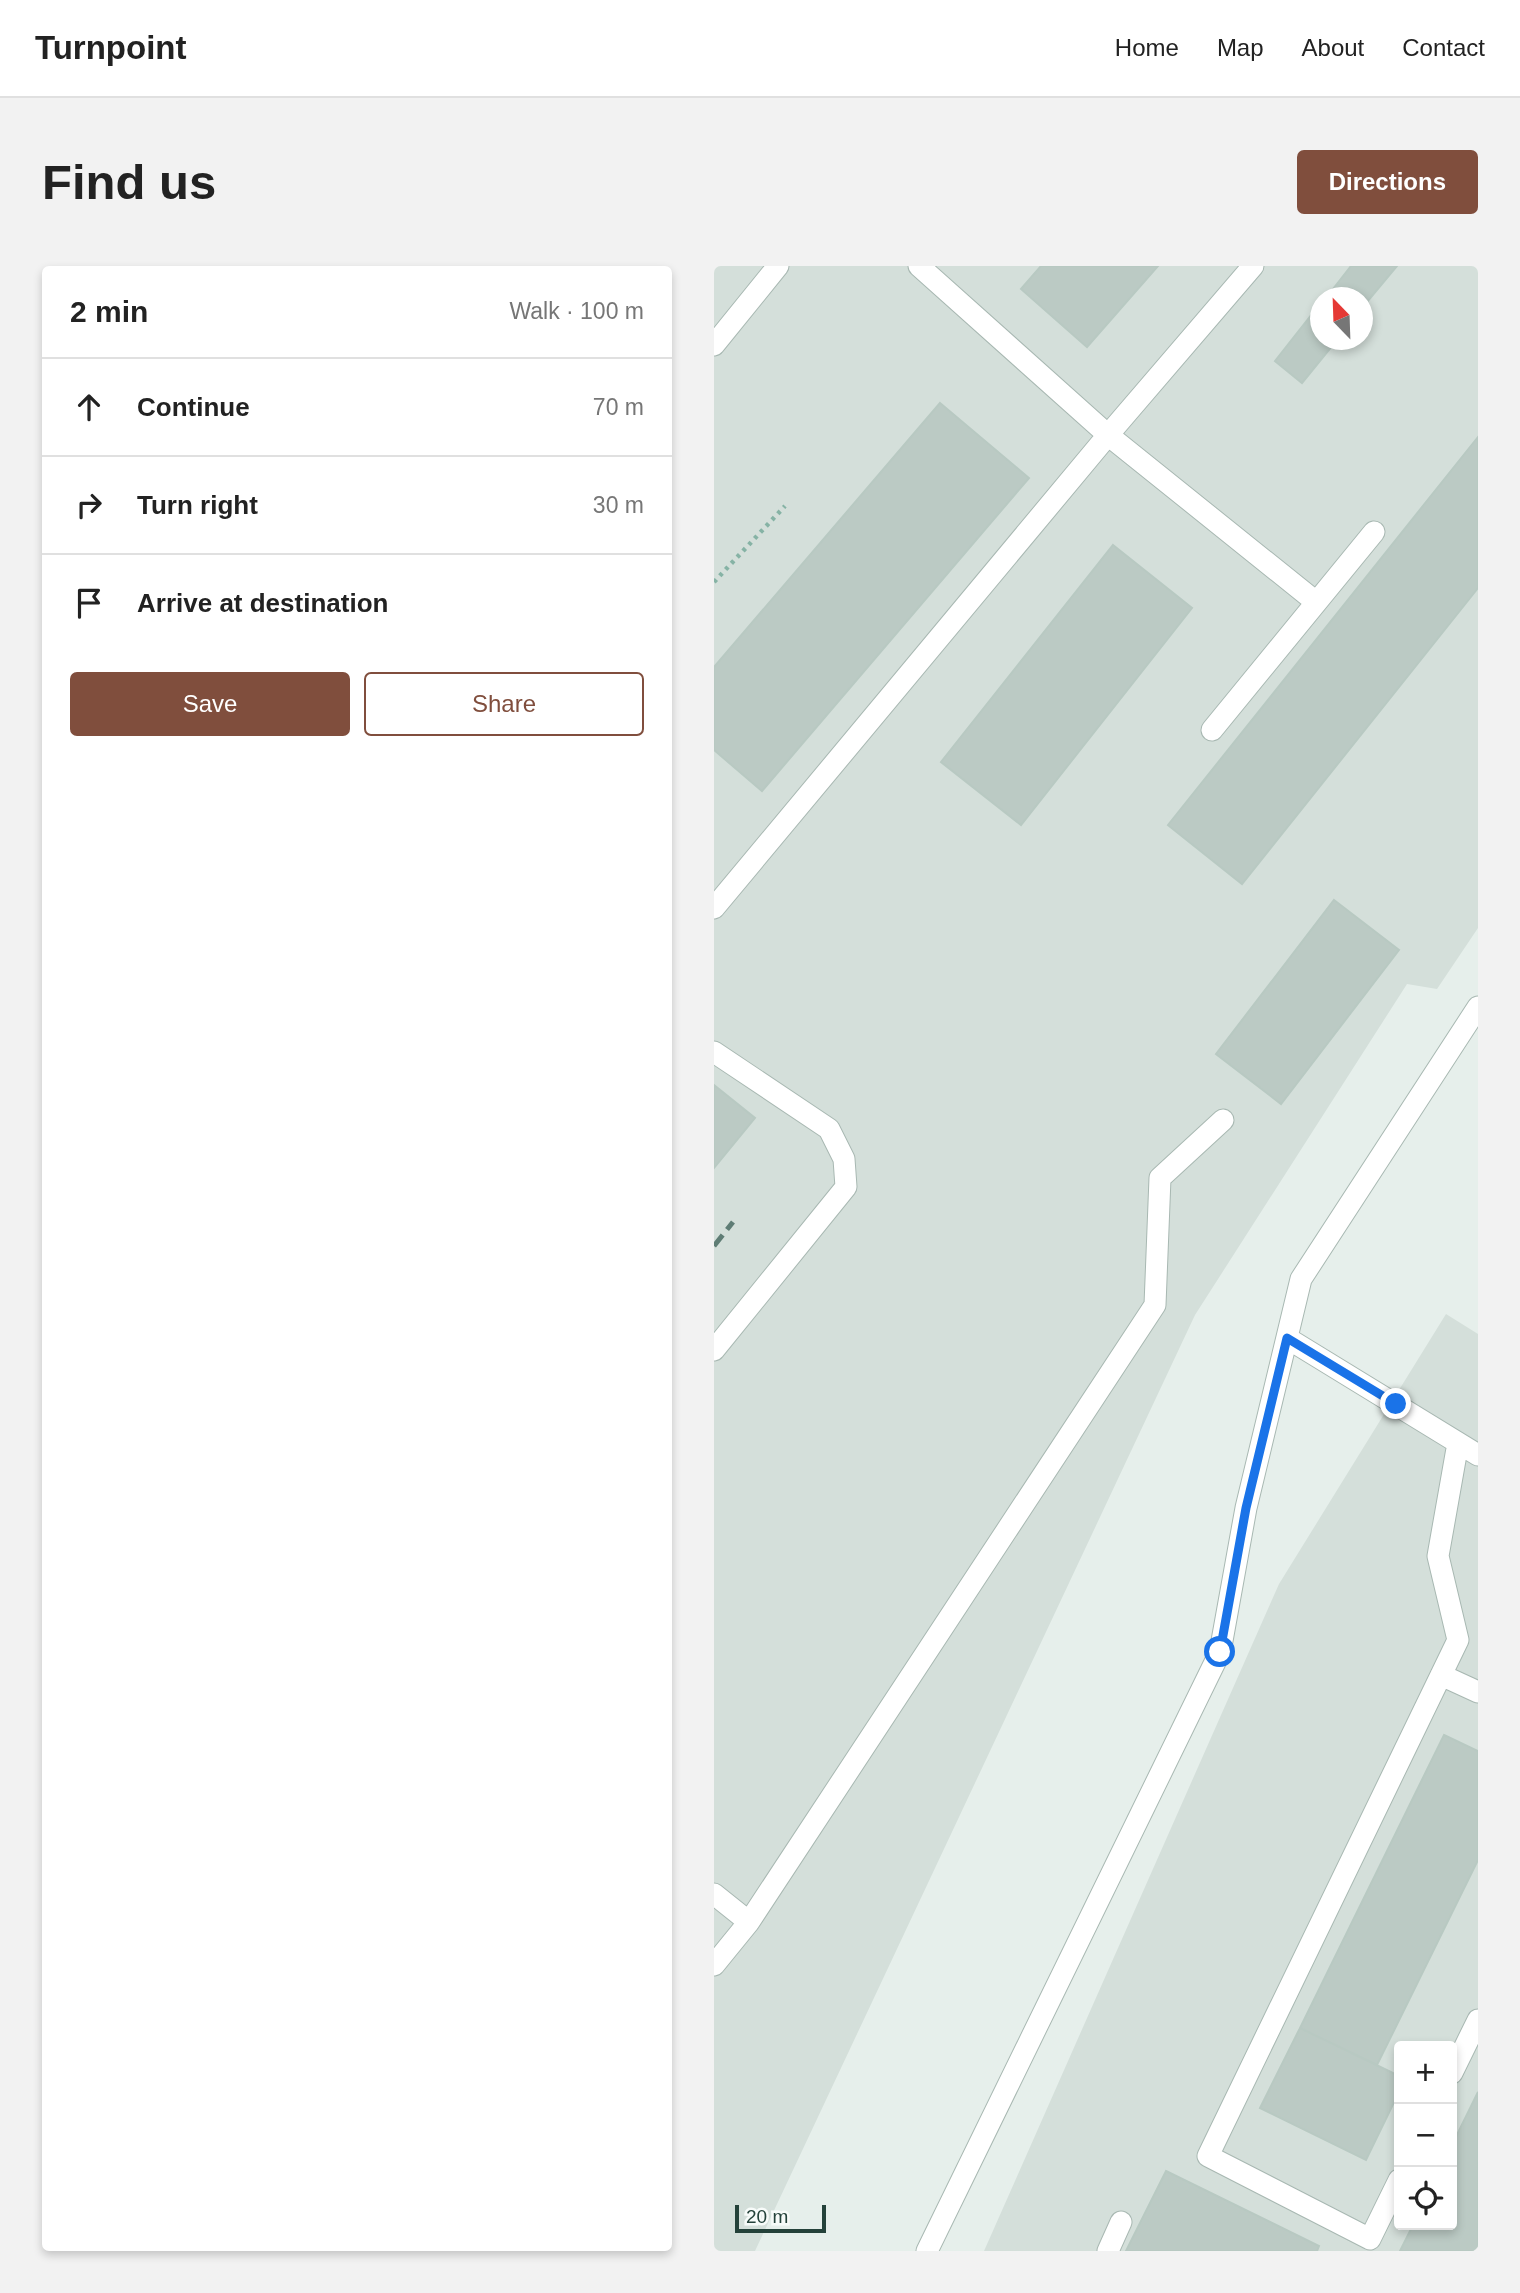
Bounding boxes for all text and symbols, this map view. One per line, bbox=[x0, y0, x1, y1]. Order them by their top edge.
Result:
text: Turnpoint bbox=[35, 29, 187, 66]
text: Home bbox=[1115, 34, 1179, 61]
text: Map bbox=[1217, 34, 1264, 61]
text: About bbox=[1302, 34, 1364, 61]
text: Contact bbox=[1402, 34, 1485, 61]
button: Directions bbox=[1297, 150, 1478, 214]
text: Find us bbox=[42, 155, 216, 209]
north arrow bbox=[1310, 287, 1373, 350]
text: 2 min bbox=[70, 295, 148, 328]
text: Walk · 100 m bbox=[509, 298, 644, 324]
icon: ahead bbox=[70, 388, 108, 426]
text: Continue bbox=[137, 392, 250, 422]
text: 70 m bbox=[593, 394, 644, 420]
icon: right bbox=[70, 486, 108, 524]
text: Turn right bbox=[137, 490, 258, 520]
text: 30 m bbox=[593, 492, 644, 518]
icon: arrive bbox=[70, 584, 108, 622]
text: Arrive at destination bbox=[137, 588, 388, 618]
button: Save bbox=[70, 672, 350, 736]
button: Share bbox=[364, 672, 644, 736]
route end bbox=[1380, 1388, 1411, 1419]
route start bbox=[1204, 1636, 1235, 1667]
map controls bbox=[1394, 2041, 1457, 2230]
button: + bbox=[1394, 2041, 1457, 2104]
button: − bbox=[1394, 2104, 1457, 2167]
button: locate bbox=[1394, 2167, 1457, 2230]
scale bar bbox=[735, 2202, 826, 2234]
text: 20 m bbox=[746, 2206, 788, 2227]

